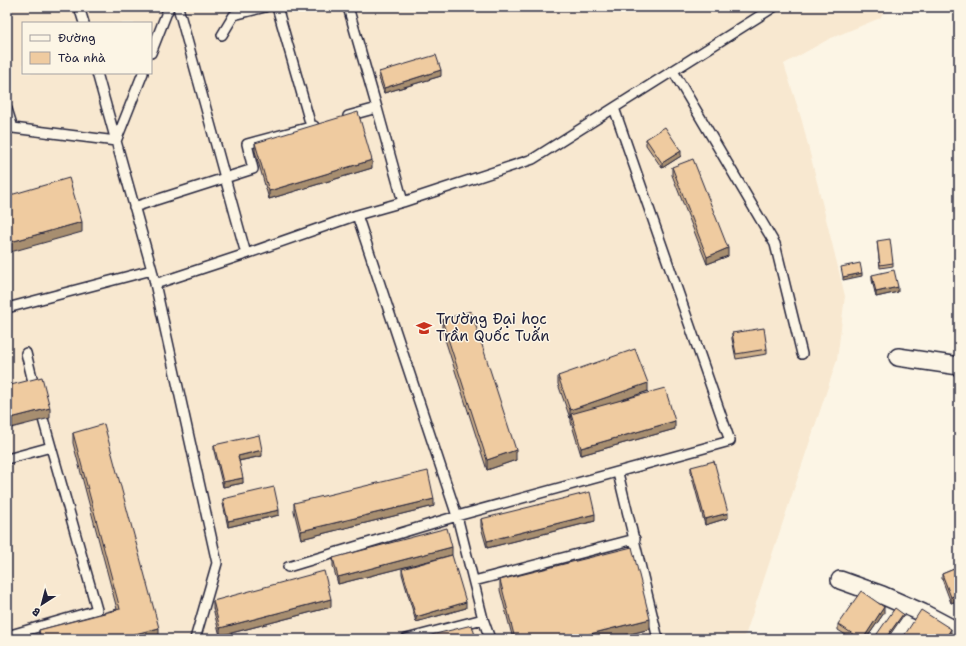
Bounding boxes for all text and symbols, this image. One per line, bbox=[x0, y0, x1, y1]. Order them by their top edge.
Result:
legend bbox=[22, 22, 152, 74]
text: Đường bbox=[58, 30, 96, 46]
text: Tòa nhà bbox=[58, 50, 106, 66]
place label: Trường Đại học Trần Quốc Tuấn bbox=[436, 309, 550, 346]
school or university icon: Trường Đại học Trần Quốc Tuấn bbox=[415, 319, 433, 337]
north arrow bbox=[22, 584, 62, 624]
text: B bbox=[29, 604, 44, 620]

